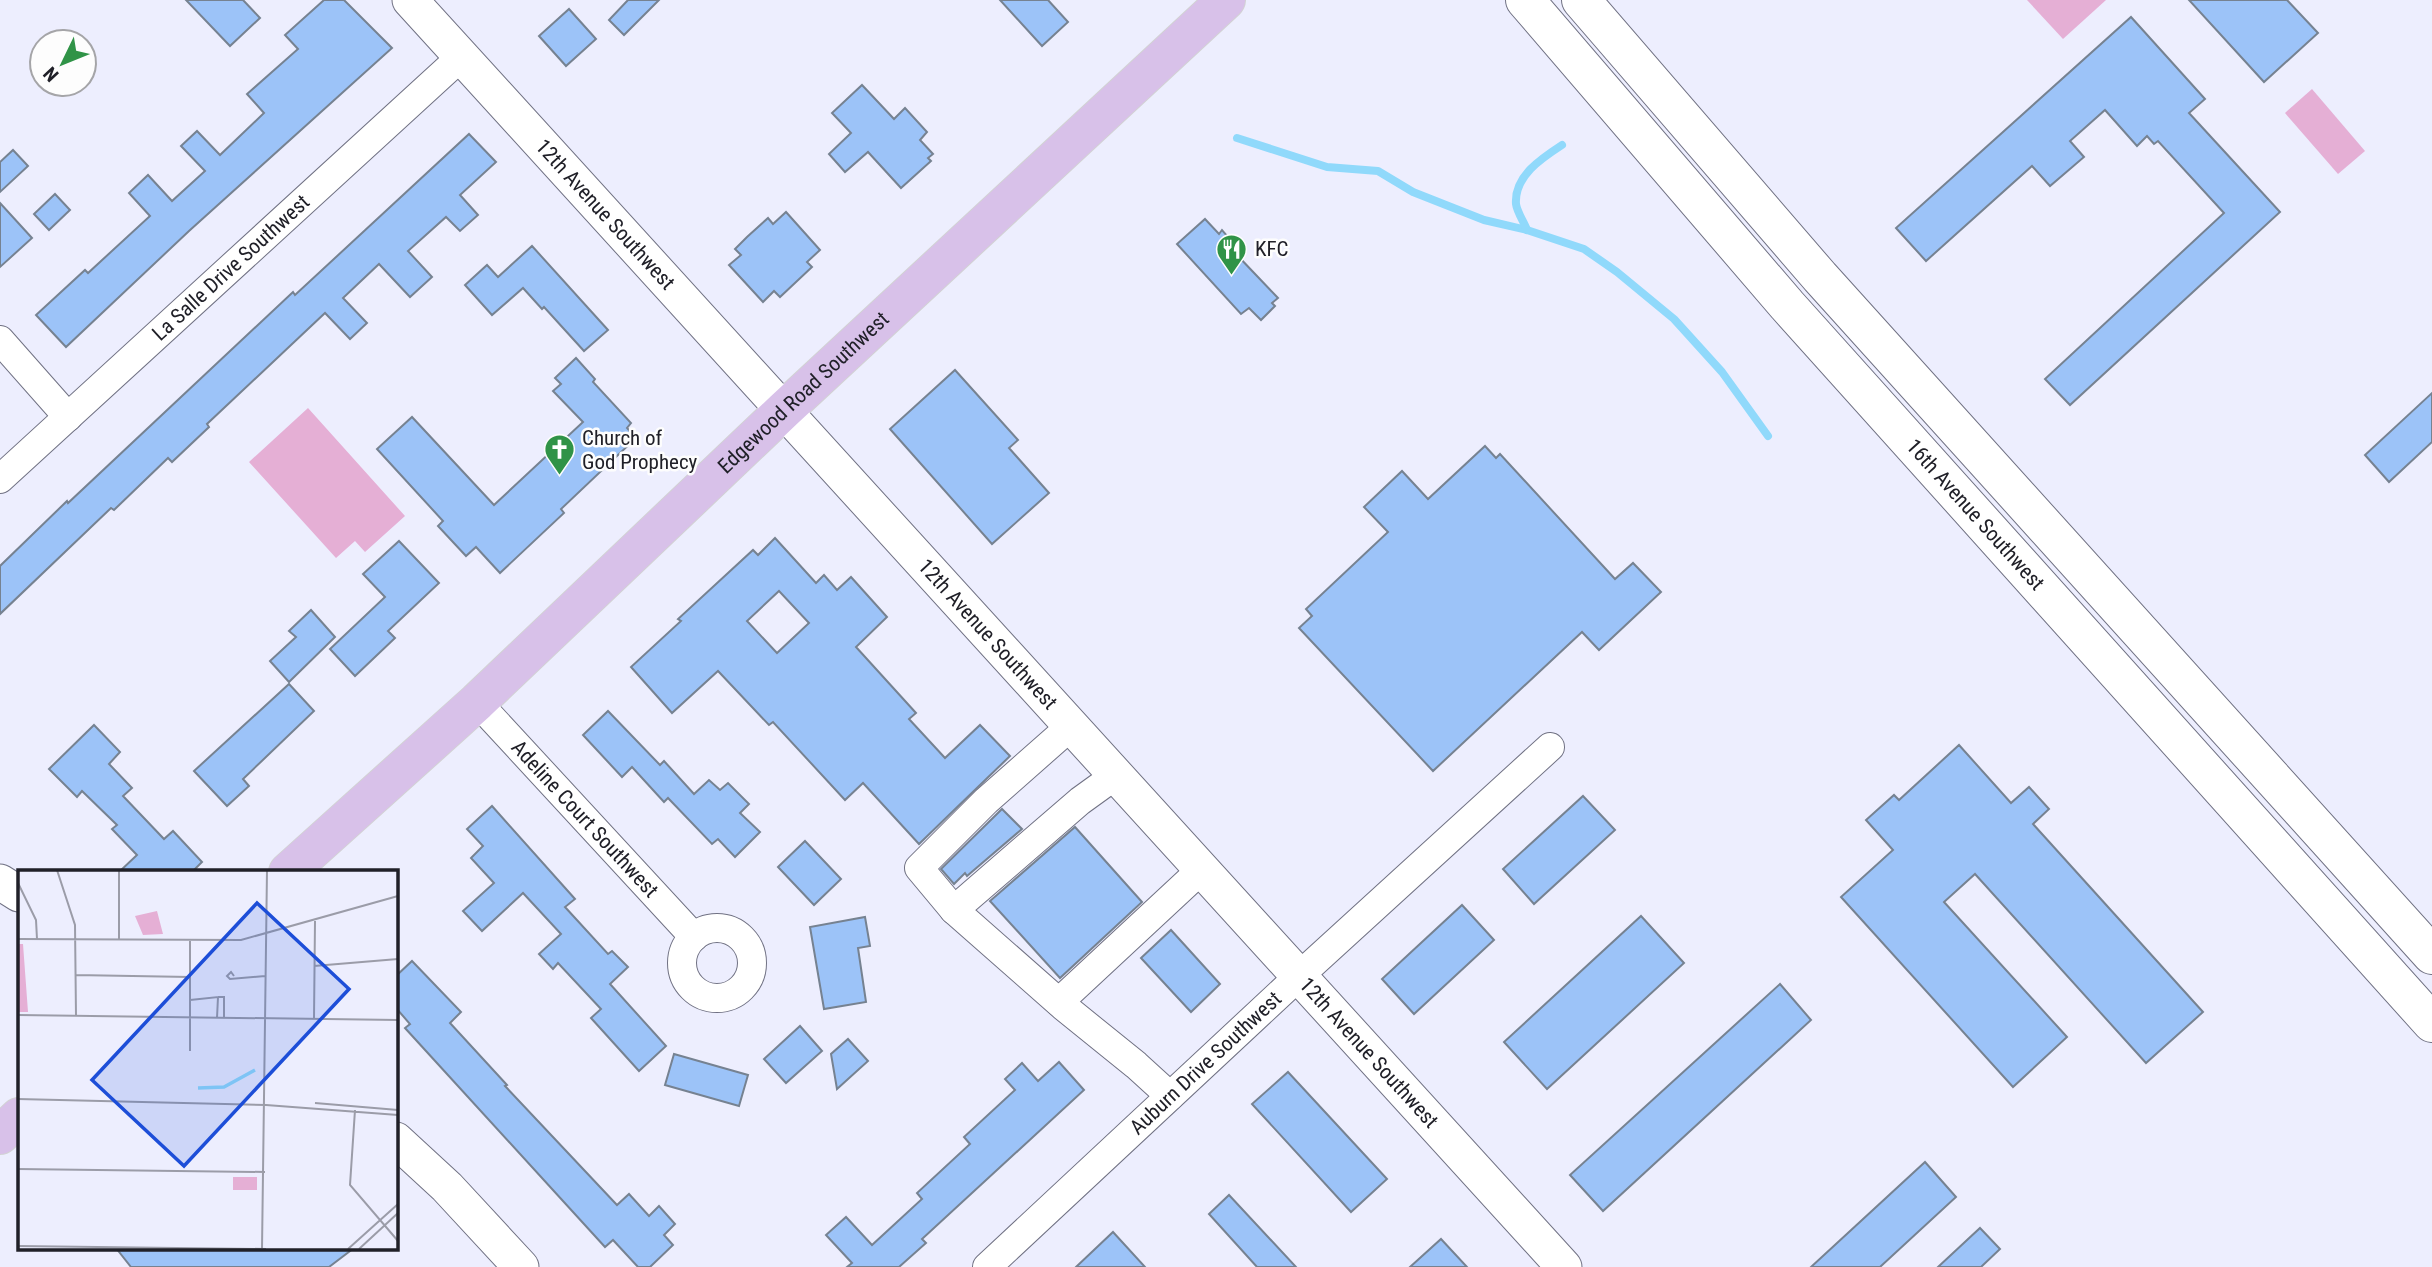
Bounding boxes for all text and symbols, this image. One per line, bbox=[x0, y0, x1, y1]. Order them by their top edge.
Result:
north arrow bbox=[28, 28, 98, 98]
text: N bbox=[39, 62, 63, 86]
street label: 12th Avenue Southwest bbox=[531, 134, 680, 294]
street label: La Salle Drive Southwest bbox=[147, 190, 314, 345]
restaurant icon: KFC bbox=[1215, 232, 1249, 276]
place label: KFC bbox=[1255, 237, 1288, 261]
street label: Edgewood Road Southwest bbox=[713, 307, 894, 478]
place label: Church of God Prophecy bbox=[582, 426, 698, 474]
church icon: Church of God Prophecy bbox=[542, 433, 576, 477]
street label: 16th Avenue Southwest bbox=[1901, 434, 2049, 595]
street label: 12th Avenue Southwest bbox=[913, 554, 1062, 714]
street label: Adeline Court Southwest bbox=[507, 735, 663, 902]
inset map bbox=[18, 870, 397, 1250]
street label: 12th Avenue Southwest bbox=[1295, 973, 1443, 1133]
street label: Auburn Drive Southwest bbox=[1125, 987, 1286, 1139]

